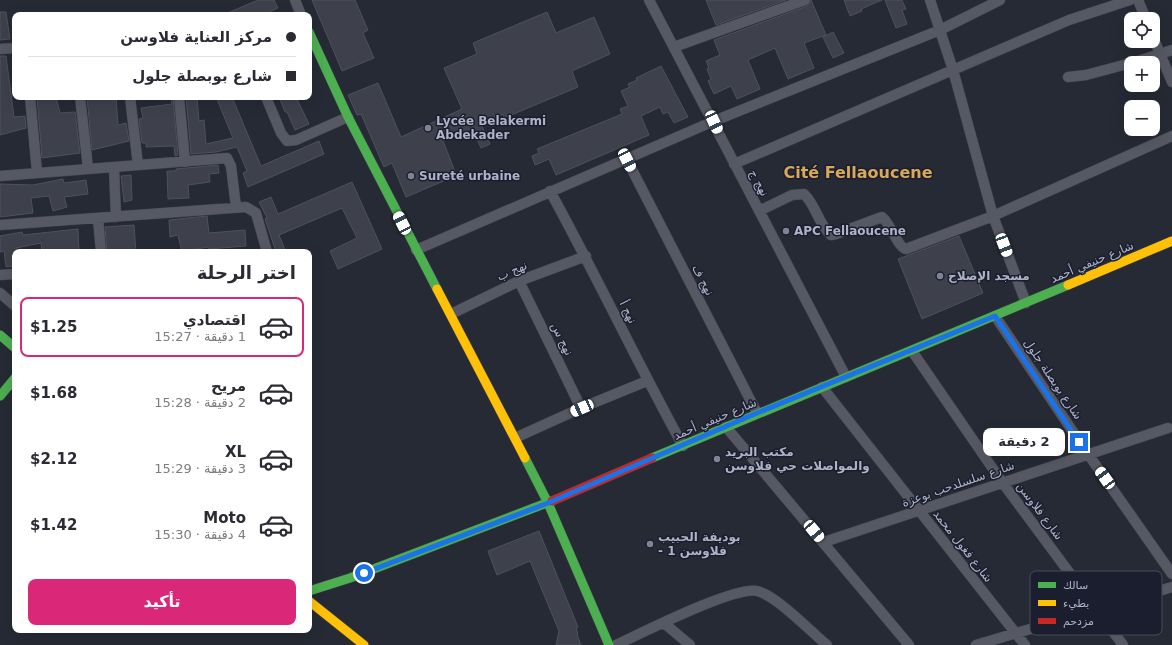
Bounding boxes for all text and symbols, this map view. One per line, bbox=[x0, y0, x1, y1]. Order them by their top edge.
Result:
map controls bbox=[1124, 12, 1160, 136]
button: locate bbox=[1124, 12, 1160, 48]
text: مركز العناية فلاوسن bbox=[120, 28, 272, 46]
button: + bbox=[1124, 56, 1160, 92]
text: شارع بوبصلة جلول bbox=[132, 67, 272, 85]
button: − bbox=[1124, 100, 1160, 136]
car bbox=[703, 109, 725, 135]
place label: Lycée Belakermi Abdekader bbox=[436, 114, 546, 142]
marker: Lycée Belakermi Abdekader bbox=[423, 123, 433, 133]
car bbox=[616, 147, 638, 173]
district label: Cité Fellaoucene bbox=[783, 163, 933, 182]
street label: نهج ج bbox=[746, 167, 772, 199]
place label: Sureté urbaine bbox=[419, 169, 520, 183]
marker: Sureté urbaine bbox=[406, 171, 416, 181]
car bbox=[391, 210, 413, 236]
place label: APC Fellaoucene bbox=[794, 224, 906, 238]
marker: APC Fellaoucene bbox=[781, 226, 791, 236]
car bbox=[994, 232, 1014, 258]
street label: شارع حنيفي أحمد bbox=[1048, 237, 1136, 287]
street label: نهج ب bbox=[495, 258, 529, 284]
text: اختر الرحلة bbox=[197, 262, 296, 283]
street label: نهج ف bbox=[689, 262, 717, 298]
place label: مسجد اﻹصلاح bbox=[948, 269, 1030, 283]
marker: مسجد اﻹصلاح bbox=[935, 271, 945, 281]
street label: نهج أ bbox=[616, 298, 640, 326]
icon: car bbox=[258, 309, 294, 345]
text: اقتصادي bbox=[183, 311, 246, 329]
text: $1.25 bbox=[30, 318, 77, 336]
street label: نهج س bbox=[547, 320, 576, 358]
text: 1 دقيقة · 15:27 bbox=[154, 329, 246, 344]
street label: شارع بوبصلة جلول bbox=[1020, 336, 1085, 423]
icon: car bbox=[258, 375, 294, 411]
text: مريح bbox=[211, 377, 246, 395]
text: $1.68 bbox=[30, 384, 77, 402]
street label: شارع حنيفي أحمد bbox=[671, 394, 759, 444]
text: 2 دقيقة · 15:28 bbox=[154, 395, 246, 410]
car bbox=[569, 398, 595, 418]
callout: 2 دقيقة bbox=[983, 428, 1065, 456]
route end bbox=[1070, 433, 1088, 451]
text: 2 دقيقة bbox=[998, 434, 1050, 449]
icon: car bbox=[258, 441, 294, 477]
text: XL bbox=[225, 443, 246, 461]
place label: مكتب البريد والمواصلات حي فلاوسن bbox=[725, 445, 870, 474]
text: $2.12 bbox=[30, 450, 77, 468]
marker: مكتب البريد والمواصلات حي فلاوسن bbox=[712, 454, 722, 464]
street label: شارع سلسلدحب بوعزة bbox=[900, 458, 1016, 511]
text: 3 دقيقة · 15:29 bbox=[154, 461, 246, 476]
car bbox=[1093, 465, 1117, 491]
street label: شارع فلاوسن bbox=[1013, 479, 1066, 543]
icon: car bbox=[258, 507, 294, 543]
street label: شارع فغول محمد bbox=[930, 507, 996, 586]
text: Moto bbox=[203, 509, 246, 527]
text: $1.42 bbox=[30, 516, 77, 534]
car bbox=[802, 518, 826, 544]
text: 4 دقيقة · 15:30 bbox=[154, 527, 246, 542]
place label: بوديفة الحبيب - فلاوسن 1 bbox=[658, 530, 741, 559]
marker: بوديفة الحبيب - فلاوسن 1 bbox=[645, 539, 655, 549]
route start bbox=[355, 564, 373, 582]
legend bbox=[1030, 571, 1162, 635]
button: تأكيد bbox=[28, 579, 296, 625]
text: سالك bbox=[1063, 579, 1088, 592]
text: بطيء bbox=[1063, 597, 1089, 610]
text: مزدحم bbox=[1063, 615, 1094, 628]

